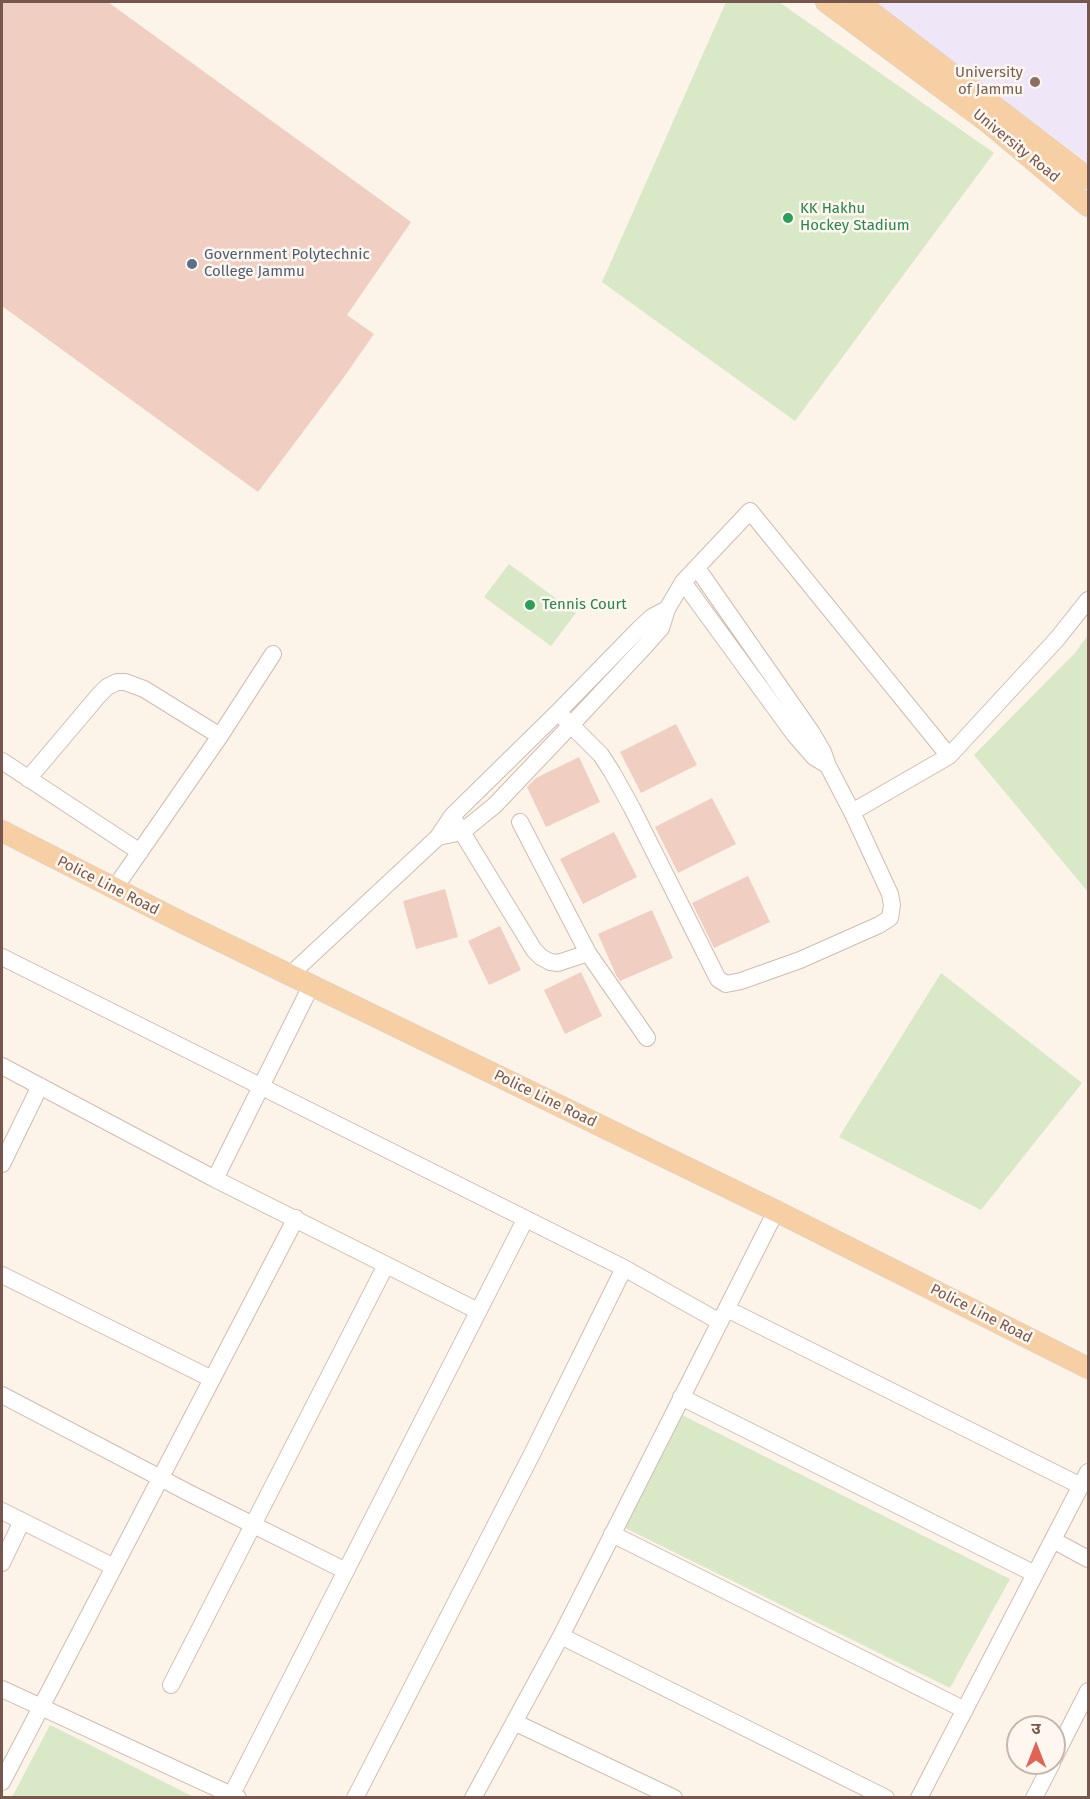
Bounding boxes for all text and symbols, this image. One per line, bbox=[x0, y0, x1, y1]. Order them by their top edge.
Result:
place label: University of Jammu bbox=[955, 64, 1023, 99]
marker: University of Jammu bbox=[1028, 75, 1042, 89]
street label: University Road bbox=[969, 105, 1063, 187]
place label: KK Hakhu Hockey Stadium bbox=[800, 200, 910, 235]
marker: KK Hakhu Hockey Stadium bbox=[781, 211, 795, 225]
place label: Government Polytechnic College Jammu bbox=[204, 246, 370, 281]
marker: Government Polytechnic College Jammu bbox=[185, 257, 199, 271]
place label: Tennis Court bbox=[542, 596, 627, 614]
marker: Tennis Court bbox=[523, 598, 537, 612]
street label: Police Line Road bbox=[54, 853, 162, 919]
street label: Police Line Road bbox=[491, 1066, 599, 1132]
street label: Police Line Road bbox=[927, 1281, 1035, 1347]
north arrow bbox=[1006, 1715, 1066, 1775]
text: उ bbox=[1031, 1719, 1041, 1738]

